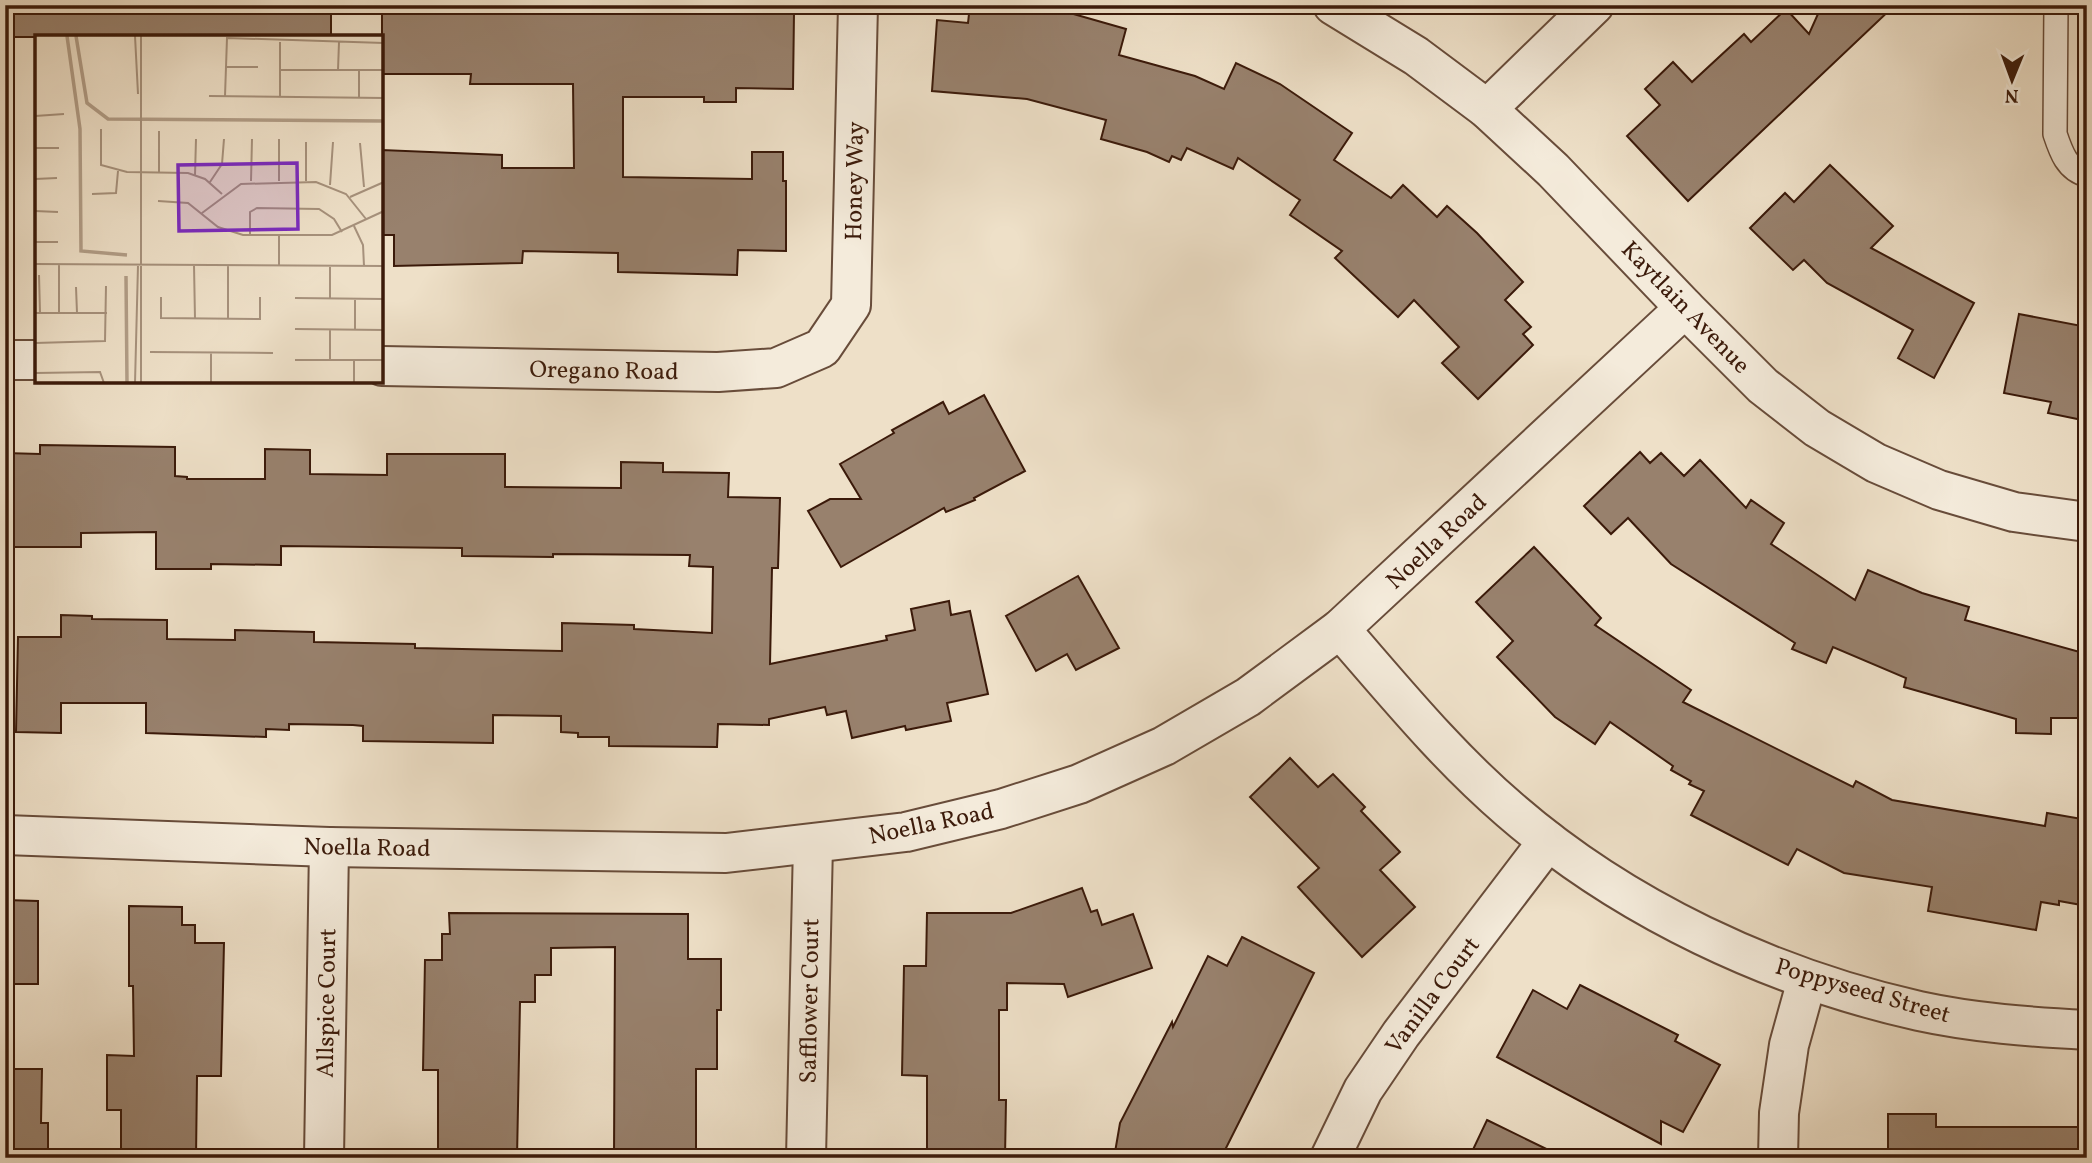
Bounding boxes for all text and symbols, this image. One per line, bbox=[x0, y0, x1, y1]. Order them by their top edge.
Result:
inset map bbox=[35, 35, 383, 383]
north arrow bbox=[1976, 46, 2046, 116]
text: N bbox=[2004, 82, 2019, 108]
street label: Honey Way bbox=[838, 121, 874, 241]
street label: Kaytlain Avenue bbox=[1612, 234, 1757, 382]
street label: Oregano Road bbox=[529, 354, 679, 390]
street label: Noella Road bbox=[1379, 487, 1495, 598]
street label: Noella Road bbox=[866, 795, 997, 855]
street label: Noella Road bbox=[303, 831, 431, 867]
street label: Safflower Court bbox=[793, 918, 829, 1084]
street label: Allspice Court bbox=[310, 928, 346, 1078]
street label: Vanilla Court bbox=[1378, 930, 1489, 1062]
street label: Poppyseed Street bbox=[1771, 951, 1954, 1033]

